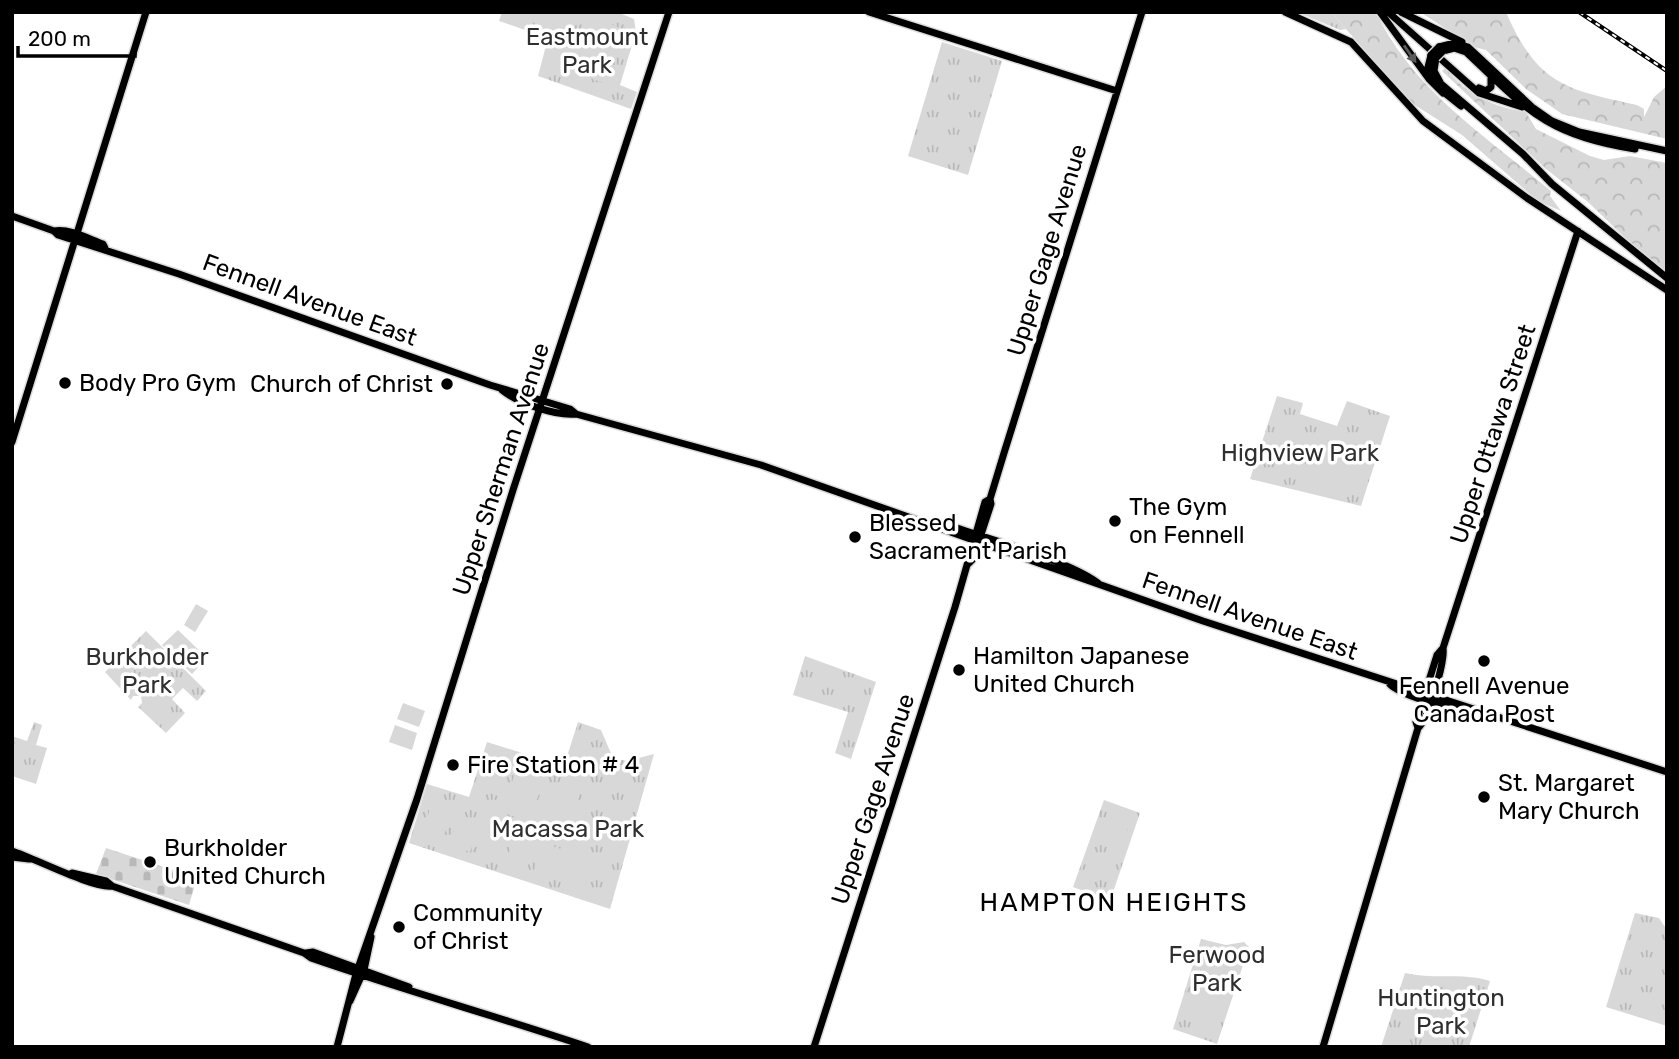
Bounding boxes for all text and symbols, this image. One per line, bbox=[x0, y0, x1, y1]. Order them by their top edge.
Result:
scale bar bbox=[18, 14, 135, 58]
park label: Eastmount Park bbox=[526, 23, 648, 79]
text: 200 m bbox=[28, 26, 91, 51]
one-way arrow bbox=[1403, 45, 1417, 63]
street label: Upper Gage Avenue bbox=[1001, 141, 1093, 359]
street label: Fennell Avenue East bbox=[199, 248, 421, 352]
street label: Upper Ottawa Street bbox=[1444, 321, 1542, 547]
street label: Upper Sherman Avenue bbox=[447, 339, 555, 599]
place label: Body Pro Gym bbox=[79, 369, 236, 397]
place label: Church of Christ bbox=[250, 370, 433, 398]
marker: Body Pro Gym bbox=[57, 375, 73, 391]
marker: Church of Christ bbox=[439, 376, 455, 392]
park label: Highview Park bbox=[1221, 439, 1380, 467]
place label: The Gym on Fennell bbox=[1129, 493, 1245, 549]
place label: Blessed Sacrament Parish bbox=[869, 509, 1067, 565]
marker: The Gym on Fennell bbox=[1107, 513, 1123, 529]
marker: Blessed Sacrament Parish bbox=[847, 529, 863, 545]
street label: Fennell Avenue East bbox=[1139, 566, 1361, 666]
place label: Hamilton Japanese United Church bbox=[973, 642, 1190, 698]
park label: Burkholder Park bbox=[85, 643, 209, 699]
marker: Fennell Avenue Canada Post bbox=[1476, 653, 1492, 669]
marker: Hamilton Japanese United Church bbox=[951, 662, 967, 678]
place label: Fennell Avenue Canada Post bbox=[1399, 672, 1569, 728]
street label: Upper Gage Avenue bbox=[826, 690, 920, 908]
place label: Fire Station # 4 bbox=[467, 751, 639, 779]
marker: Fire Station # 4 bbox=[445, 757, 461, 773]
place label: St. Margaret Mary Church bbox=[1498, 769, 1640, 825]
marker: St. Margaret Mary Church bbox=[1476, 789, 1492, 805]
park label: Macassa Park bbox=[492, 815, 645, 843]
place label: Burkholder United Church bbox=[164, 834, 326, 890]
marker: Burkholder United Church bbox=[142, 854, 158, 870]
district label: HAMPTON HEIGHTS bbox=[980, 887, 1248, 918]
place label: Community of Christ bbox=[413, 899, 543, 955]
marker: Community of Christ bbox=[391, 919, 407, 935]
park label: Ferwood Park bbox=[1168, 941, 1266, 997]
park label: Huntington Park bbox=[1377, 984, 1505, 1040]

